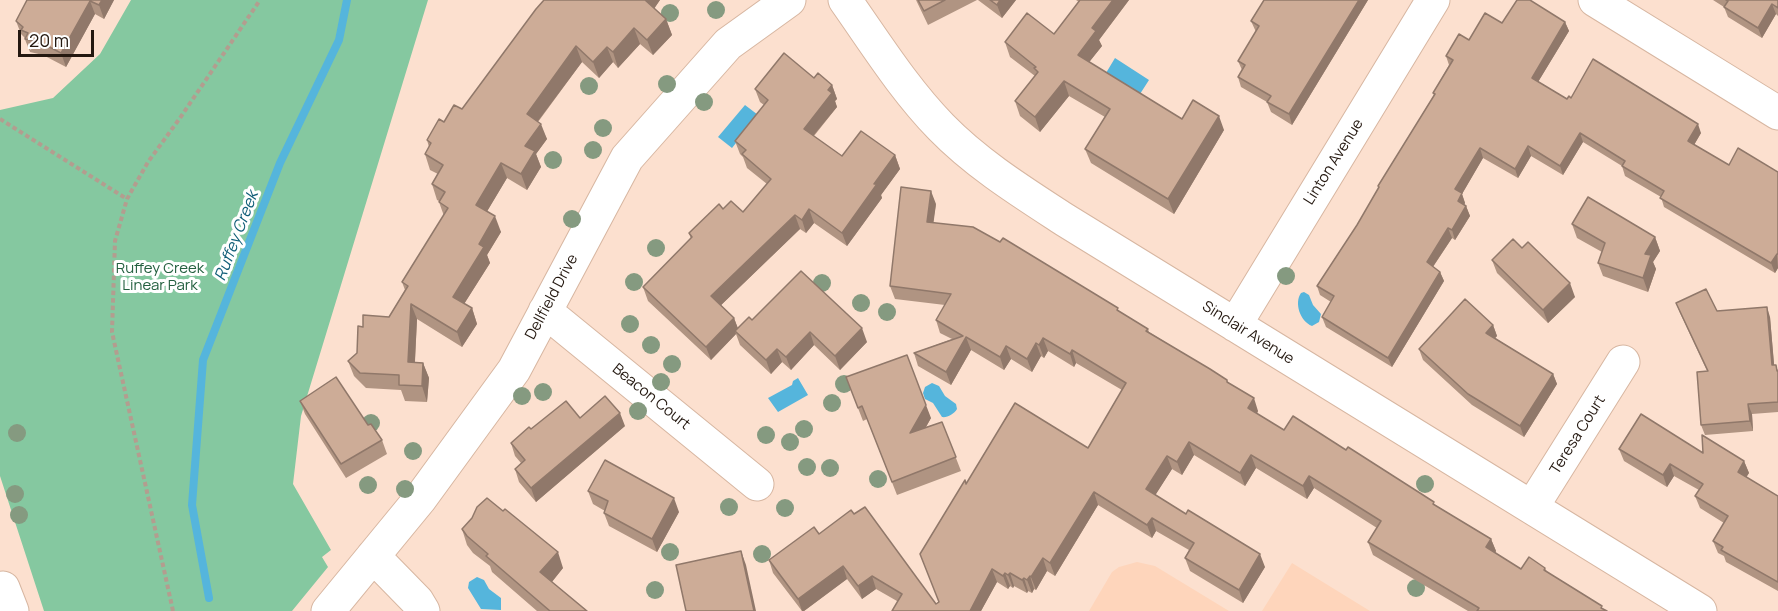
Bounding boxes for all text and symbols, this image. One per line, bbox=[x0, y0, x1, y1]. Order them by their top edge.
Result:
scale bar bbox=[21, 18, 98, 56]
text: 20 m bbox=[29, 28, 69, 52]
street label: Linton Avenue bbox=[1300, 116, 1368, 208]
water label: Ruffey Creek bbox=[211, 188, 263, 284]
street label: Dellfield Drive bbox=[522, 251, 582, 343]
park label: Ruffey Creek Linear Park bbox=[116, 260, 204, 295]
street label: Sinclair Avenue bbox=[1199, 298, 1297, 368]
street label: Beacon Court bbox=[608, 360, 694, 434]
street label: Teresa Court bbox=[1547, 392, 1609, 478]

